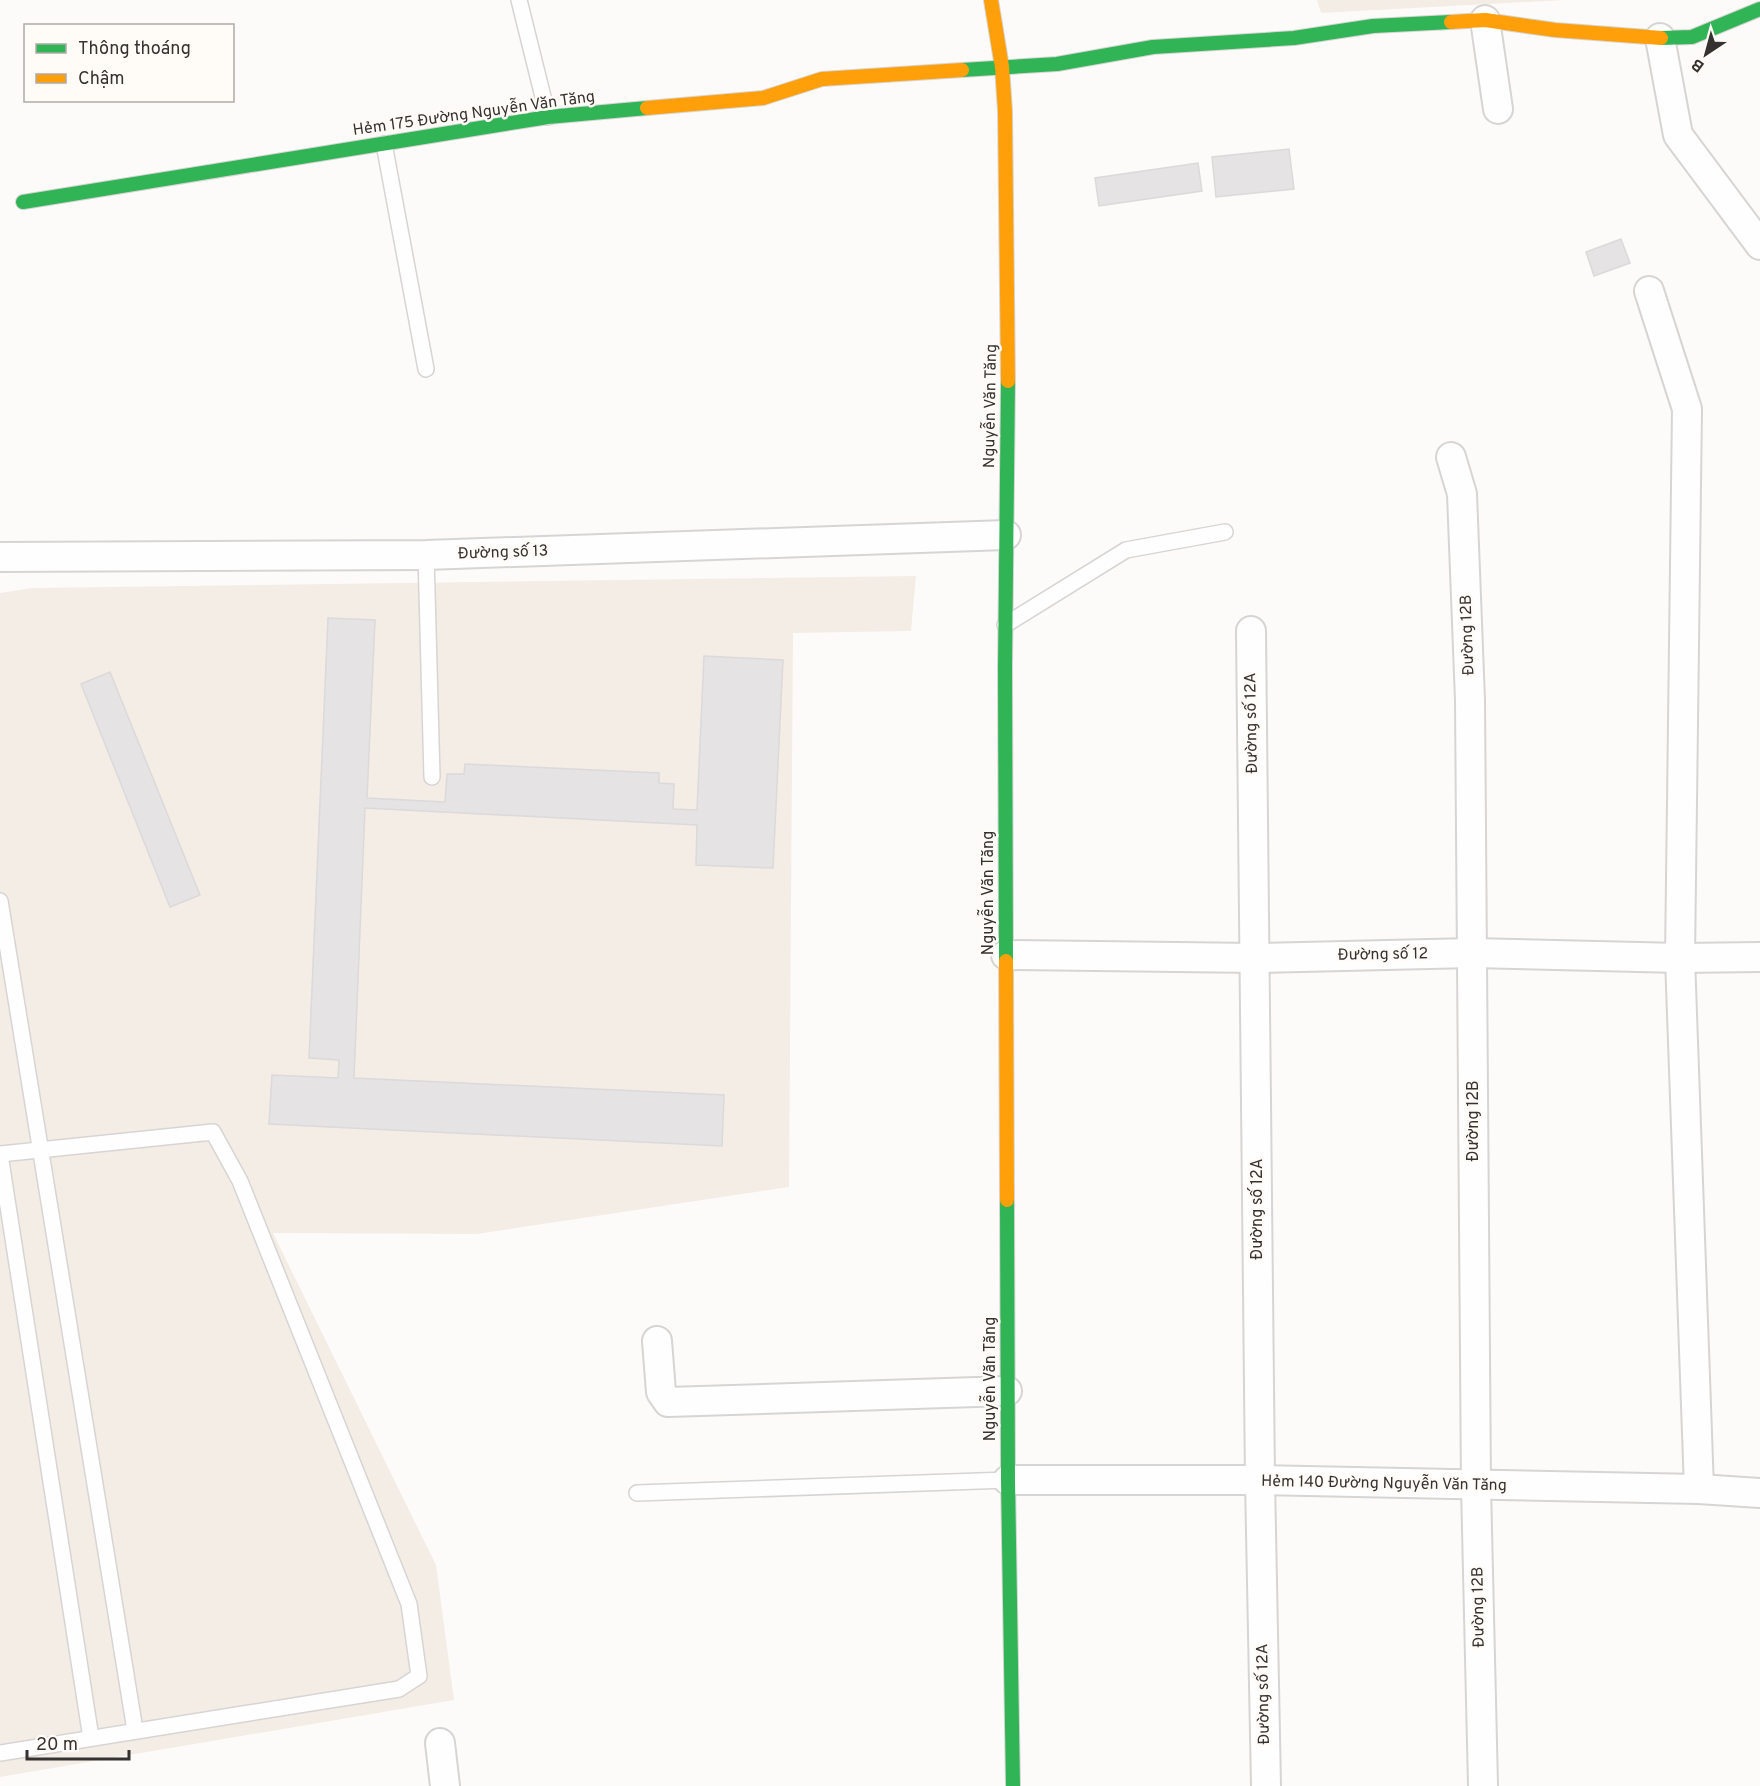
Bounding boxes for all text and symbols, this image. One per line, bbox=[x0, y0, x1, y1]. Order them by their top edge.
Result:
legend bbox=[24, 24, 234, 102]
north arrow bbox=[1676, 24, 1736, 84]
text: Thông thoáng bbox=[78, 38, 191, 61]
text: B bbox=[1688, 53, 1709, 76]
text: Chậm bbox=[78, 68, 125, 91]
street label: Hẻm 175 Đường Nguyễn Văn Tăng bbox=[351, 85, 596, 141]
street label: Nguyễn Văn Tăng bbox=[978, 344, 1002, 468]
street label: Đường số 13 bbox=[457, 540, 548, 565]
street label: Đường 12B bbox=[1457, 594, 1479, 676]
street label: Đường số 12A bbox=[1240, 672, 1263, 774]
street label: Nguyễn Văn Tăng bbox=[977, 831, 999, 955]
street label: Đường số 12 bbox=[1338, 943, 1428, 966]
street label: Đường 12B bbox=[1464, 1081, 1484, 1161]
street label: Đường số 12A bbox=[1247, 1158, 1268, 1260]
street label: Nguyễn Văn Tăng bbox=[979, 1317, 1001, 1441]
street label: Hẻm 140 Đường Nguyễn Văn Tăng bbox=[1261, 1470, 1507, 1496]
street label: Đường 12B bbox=[1468, 1566, 1490, 1648]
street label: Đường số 12A bbox=[1252, 1643, 1275, 1745]
scale bar bbox=[27, 1723, 129, 1761]
text: 20 m bbox=[36, 1734, 78, 1757]

